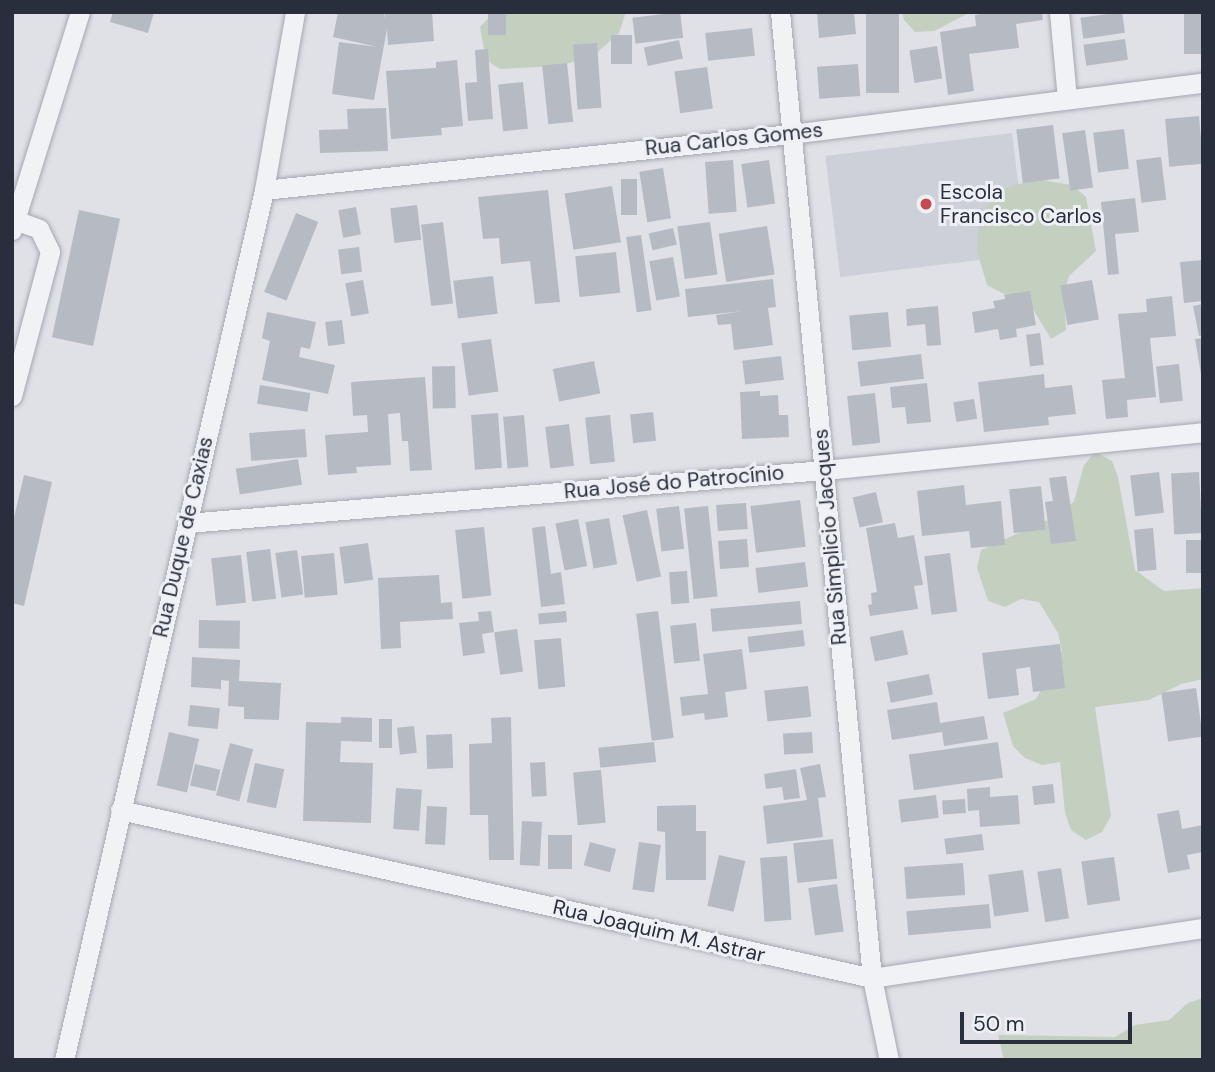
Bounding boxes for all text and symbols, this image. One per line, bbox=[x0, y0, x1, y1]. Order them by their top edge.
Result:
street label: Rua Carlos Gomes bbox=[644, 117, 824, 161]
place label: Escola Francisco Carlos bbox=[940, 179, 1102, 229]
marker: Escola Francisco Carlos bbox=[918, 196, 934, 212]
street label: Rua Simplicio Jacques bbox=[808, 428, 852, 646]
street label: Rua Duque de Caxias bbox=[148, 434, 218, 640]
street label: Rua José do Patrocínio bbox=[563, 460, 785, 504]
street label: Rua Joaquim M. Astrar bbox=[550, 894, 768, 968]
scale bar bbox=[963, 998, 1134, 1042]
text: 50 m bbox=[973, 1010, 1024, 1038]

